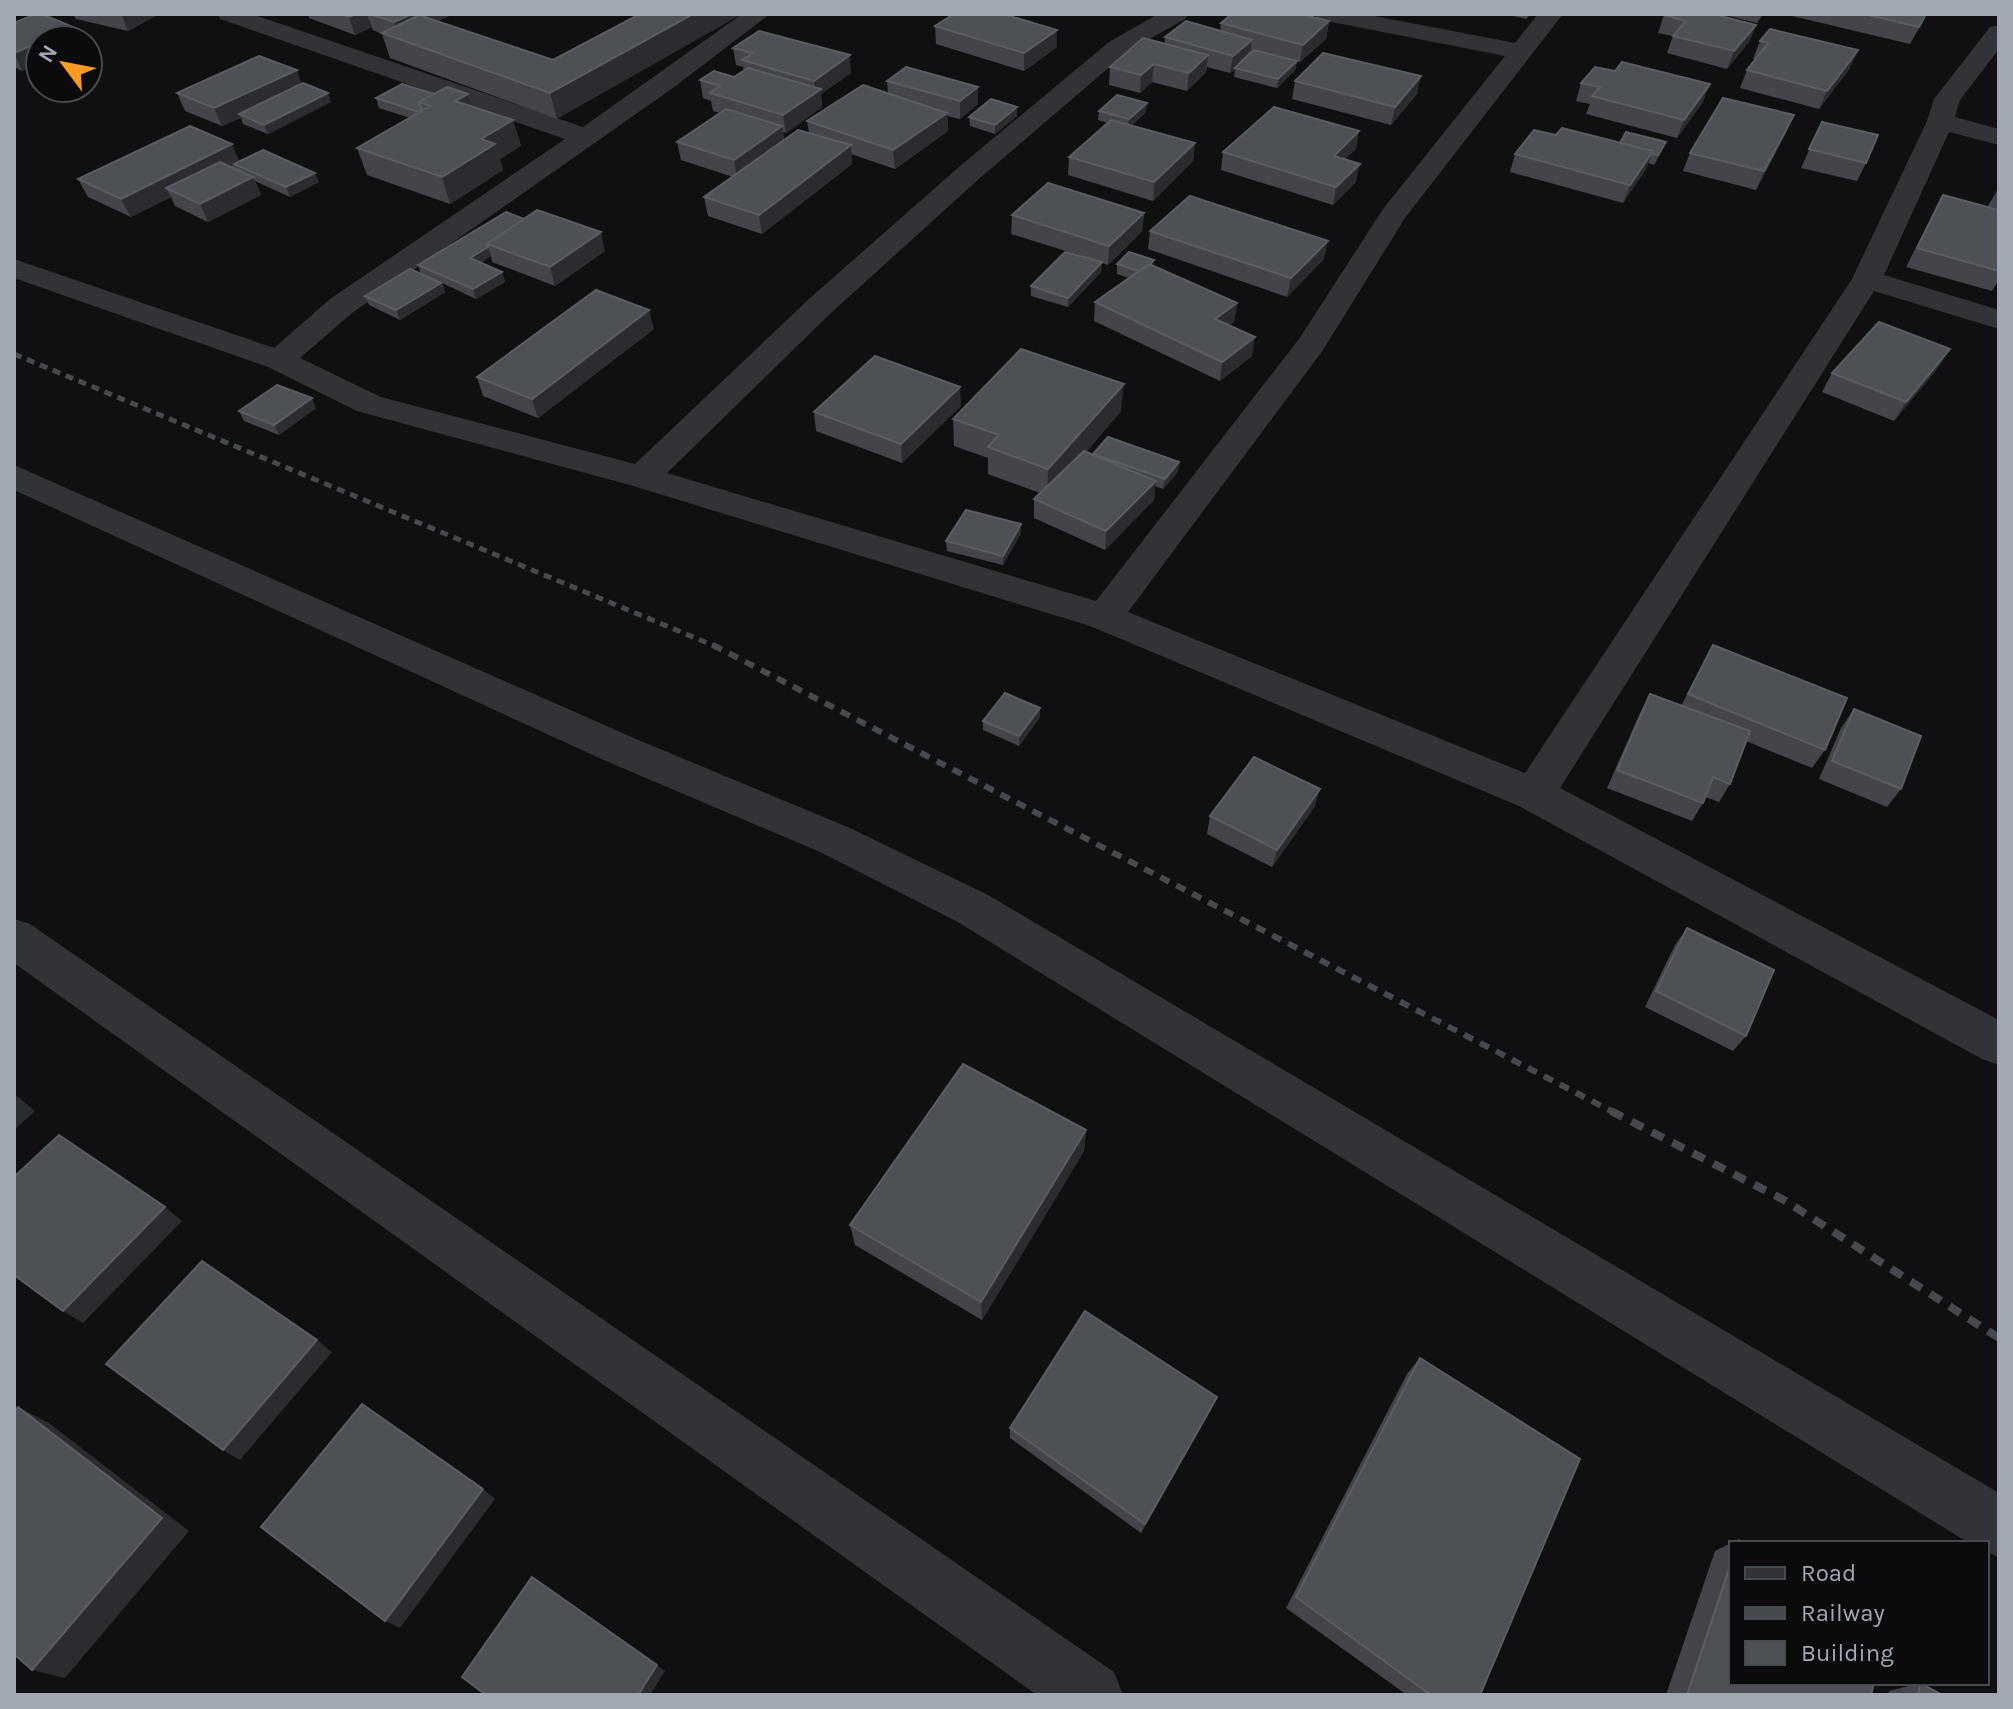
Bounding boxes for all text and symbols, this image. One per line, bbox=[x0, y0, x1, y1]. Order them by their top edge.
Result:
north arrow bbox=[24, 24, 104, 104]
text: N bbox=[33, 40, 63, 68]
legend bbox=[1729, 1541, 1989, 1685]
text: Road bbox=[1801, 1559, 1856, 1587]
text: Railway bbox=[1801, 1599, 1885, 1627]
text: Building bbox=[1801, 1639, 1894, 1667]

